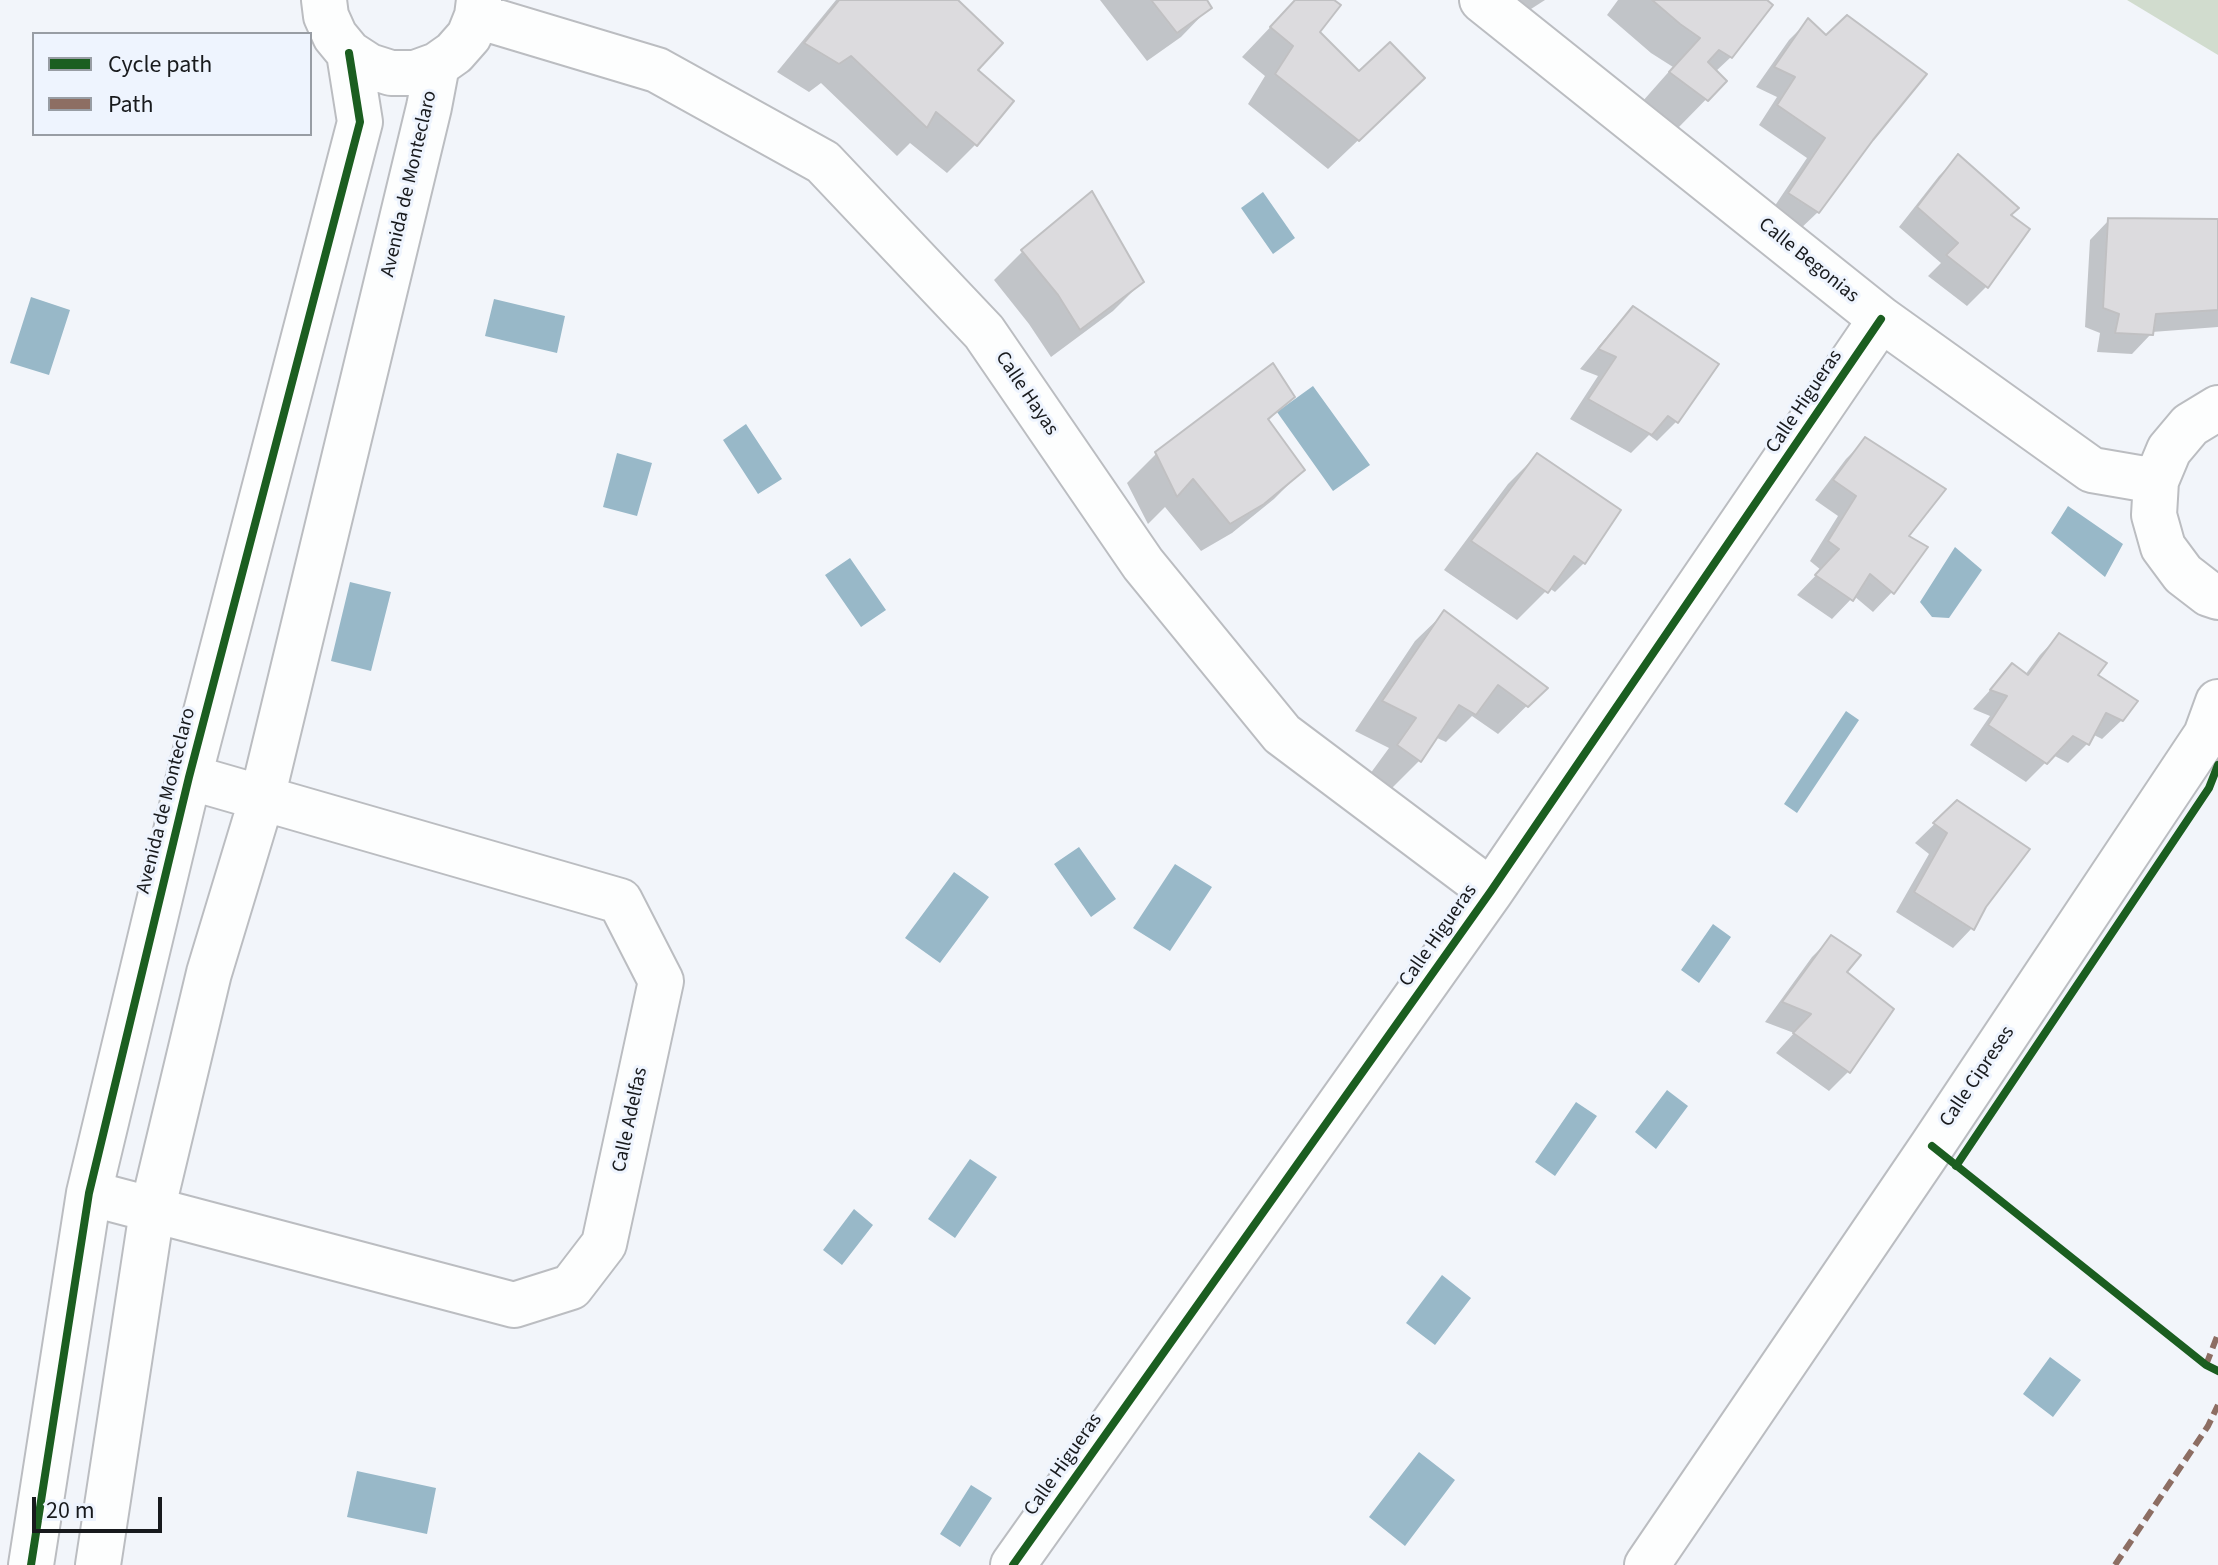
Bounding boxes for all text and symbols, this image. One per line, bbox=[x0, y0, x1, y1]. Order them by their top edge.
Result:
legend bbox=[32, 32, 312, 136]
text: Cycle path bbox=[108, 47, 212, 82]
text: Path bbox=[108, 87, 154, 122]
street label: Avenida de Monteclaro bbox=[377, 88, 443, 280]
street label: Calle Begonias bbox=[1753, 213, 1863, 309]
street label: Calle Higueras bbox=[1762, 346, 1848, 458]
street label: Calle Hayas bbox=[989, 347, 1063, 441]
street label: Avenida de Monteclaro bbox=[132, 706, 202, 896]
street label: Calle Higueras bbox=[1395, 880, 1483, 992]
street label: Calle Cipreses bbox=[1936, 1022, 2020, 1132]
street label: Calle Adelfas bbox=[608, 1065, 654, 1175]
street label: Calle Higueras bbox=[1020, 1409, 1108, 1521]
scale bar bbox=[36, 1481, 166, 1531]
text: 20 m bbox=[46, 1493, 95, 1528]

